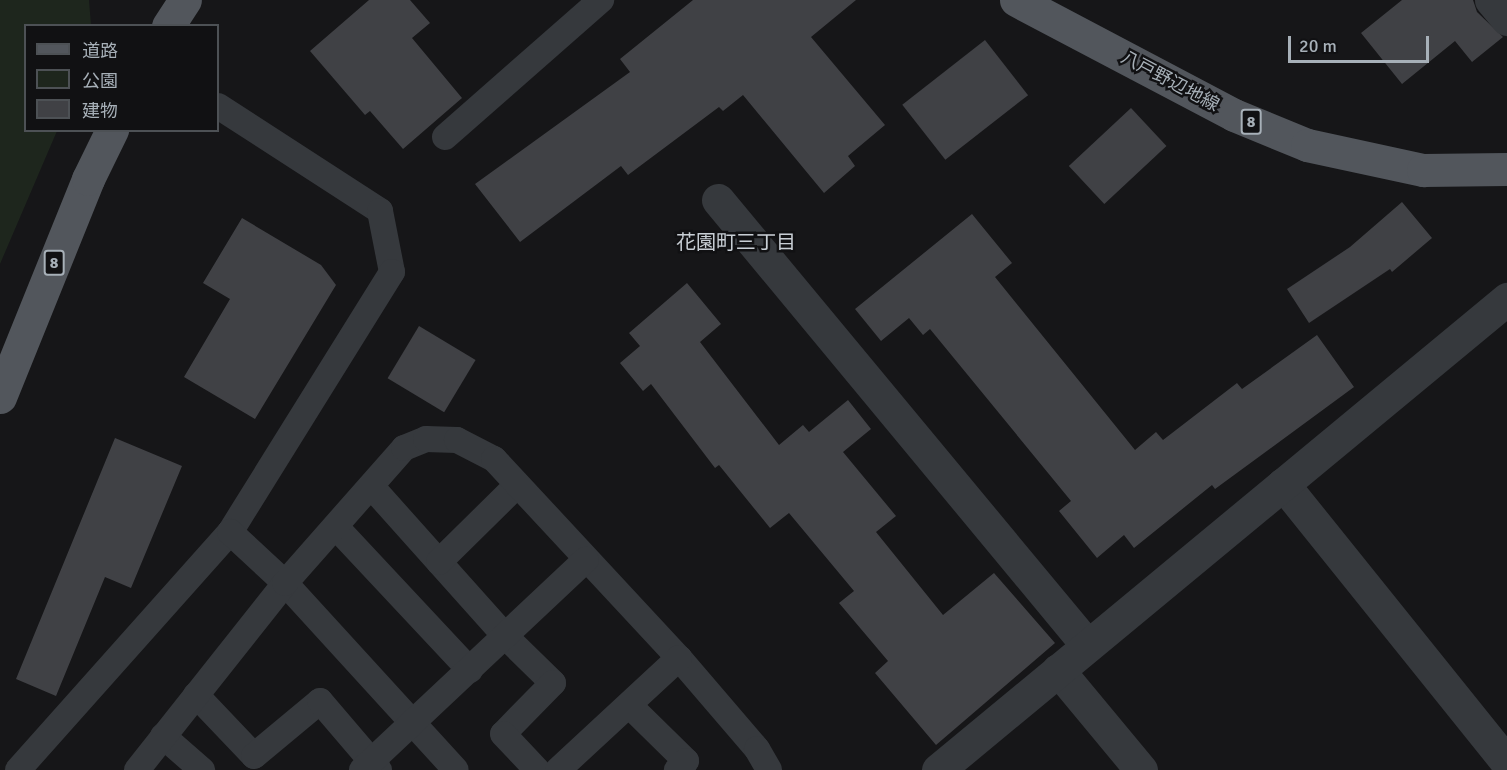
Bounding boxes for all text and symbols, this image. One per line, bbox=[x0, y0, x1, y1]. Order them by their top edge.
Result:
legend bbox=[24, 24, 219, 132]
scale bar bbox=[1291, 24, 1432, 62]
text: 20 m bbox=[1299, 35, 1337, 57]
text: 道路 bbox=[82, 40, 118, 62]
street label: 八戸野辺地線 bbox=[1117, 46, 1223, 116]
text: 公園 bbox=[82, 70, 118, 92]
text: 建物 bbox=[82, 100, 118, 122]
road number: 8 bbox=[1240, 109, 1262, 135]
district label: 花園町三丁目 bbox=[676, 230, 796, 254]
road number: 8 bbox=[44, 250, 64, 276]

